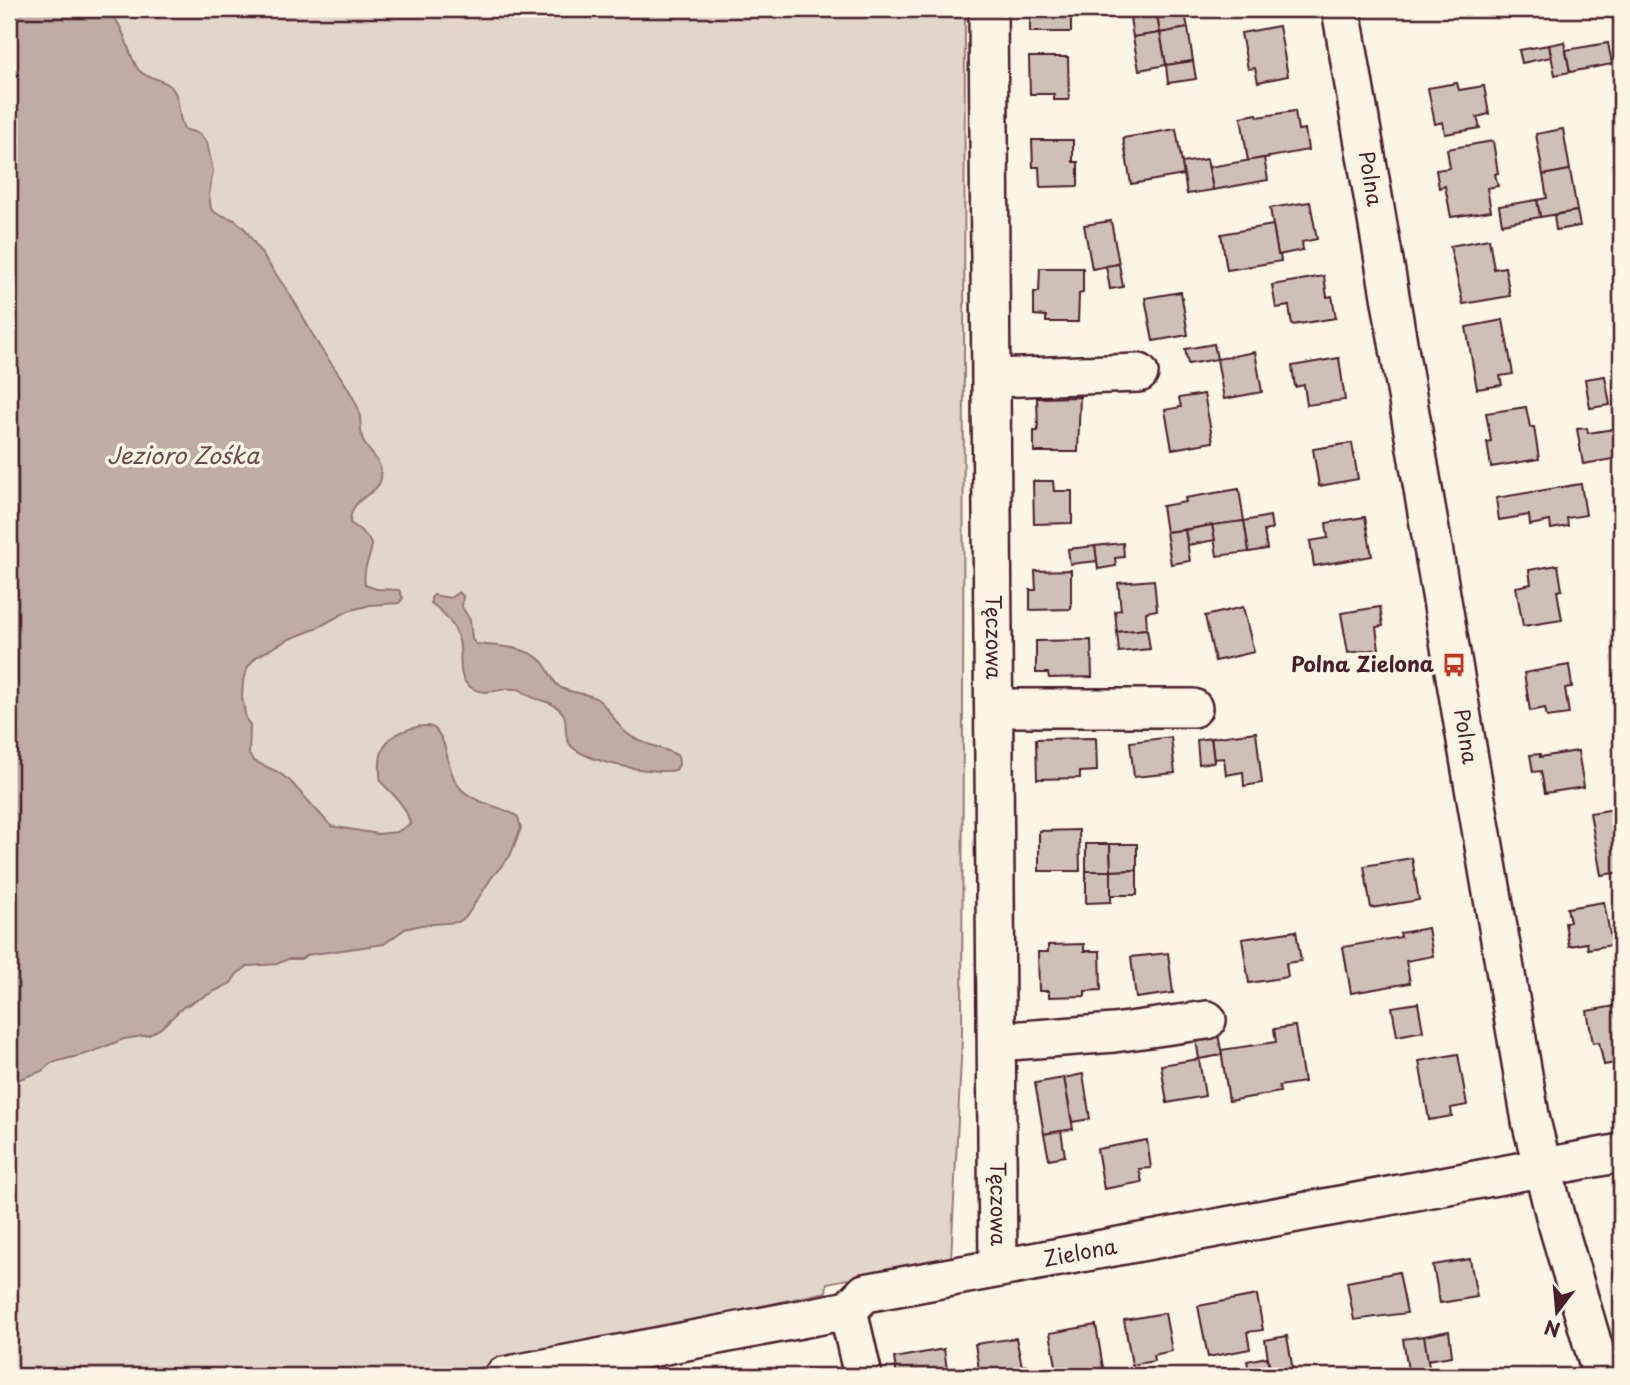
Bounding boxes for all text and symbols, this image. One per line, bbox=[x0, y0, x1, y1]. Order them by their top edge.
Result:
street label: Polna bbox=[1352, 148, 1392, 208]
water label: Jezioro Zośka bbox=[107, 437, 260, 472]
street label: Tęczowa bbox=[979, 595, 1011, 679]
place label: Polna Zielona bbox=[1291, 647, 1434, 679]
bus stop icon: Polna Zielona bbox=[1440, 651, 1468, 679]
street label: Polna bbox=[1447, 706, 1488, 766]
street label: Tęczowa bbox=[983, 1162, 1016, 1246]
street label: Zielona bbox=[1040, 1229, 1119, 1274]
north arrow bbox=[1522, 1276, 1592, 1346]
text: N bbox=[1541, 1314, 1563, 1345]

